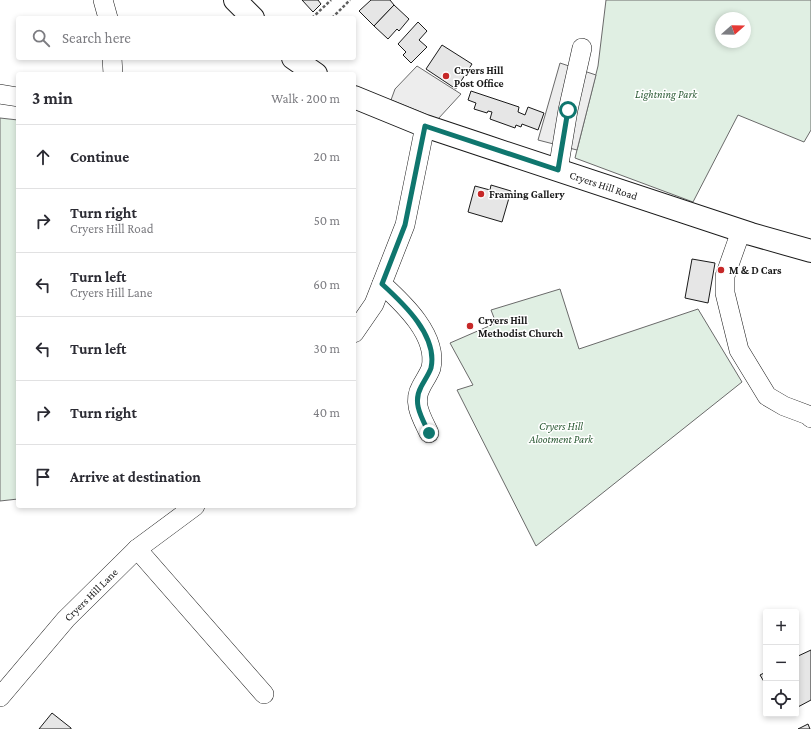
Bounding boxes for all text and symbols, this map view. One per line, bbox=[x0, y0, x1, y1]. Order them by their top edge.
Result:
north arrow bbox=[715, 12, 751, 48]
search box bbox=[16, 16, 356, 60]
icon: search bbox=[30, 27, 52, 49]
text: Search here bbox=[62, 30, 131, 46]
place label: Cryers Hill Post Office bbox=[454, 64, 504, 89]
marker: Cryers Hill Post Office bbox=[441, 71, 451, 81]
park label: Lightning Park bbox=[635, 88, 698, 101]
text: 3 min bbox=[32, 89, 73, 108]
text: Walk · 200 m bbox=[271, 91, 340, 106]
route start bbox=[559, 101, 577, 119]
icon: ahead bbox=[32, 146, 54, 168]
text: Continue bbox=[70, 149, 129, 165]
text: 20 m bbox=[314, 149, 340, 164]
street label: Cryers Hill Road bbox=[568, 168, 639, 202]
place label: Framing Gallery bbox=[489, 188, 565, 200]
marker: Framing Gallery bbox=[476, 189, 486, 199]
text: Turn right bbox=[70, 205, 137, 221]
icon: right bbox=[32, 210, 54, 232]
text: 50 m bbox=[314, 213, 340, 228]
text: Cryers Hill Road bbox=[70, 221, 154, 236]
place label: M & D Cars bbox=[729, 264, 782, 276]
marker: M & D Cars bbox=[716, 265, 726, 275]
text: Turn left bbox=[70, 269, 126, 285]
icon: left bbox=[32, 274, 54, 296]
text: 60 m bbox=[313, 277, 340, 292]
text: Cryers Hill Lane bbox=[70, 285, 152, 300]
place label: Cryers Hill Methodist Church bbox=[478, 314, 564, 339]
marker: Cryers Hill Methodist Church bbox=[465, 321, 475, 331]
icon: left bbox=[32, 338, 54, 360]
text: Turn left bbox=[70, 341, 126, 357]
text: 30 m bbox=[314, 341, 340, 356]
icon: right bbox=[32, 402, 54, 424]
text: Turn right bbox=[70, 405, 137, 421]
text: 40 m bbox=[313, 405, 340, 420]
park label: Cryers Hill Alootment Park bbox=[528, 420, 594, 445]
route end bbox=[420, 424, 438, 442]
icon: arrive bbox=[32, 466, 54, 488]
text: Arrive at destination bbox=[70, 469, 201, 485]
street label: Cryers Hill Lane bbox=[62, 566, 120, 623]
map controls bbox=[763, 609, 799, 717]
button: + bbox=[763, 609, 799, 645]
button: − bbox=[763, 645, 799, 681]
button: locate bbox=[763, 681, 799, 717]

